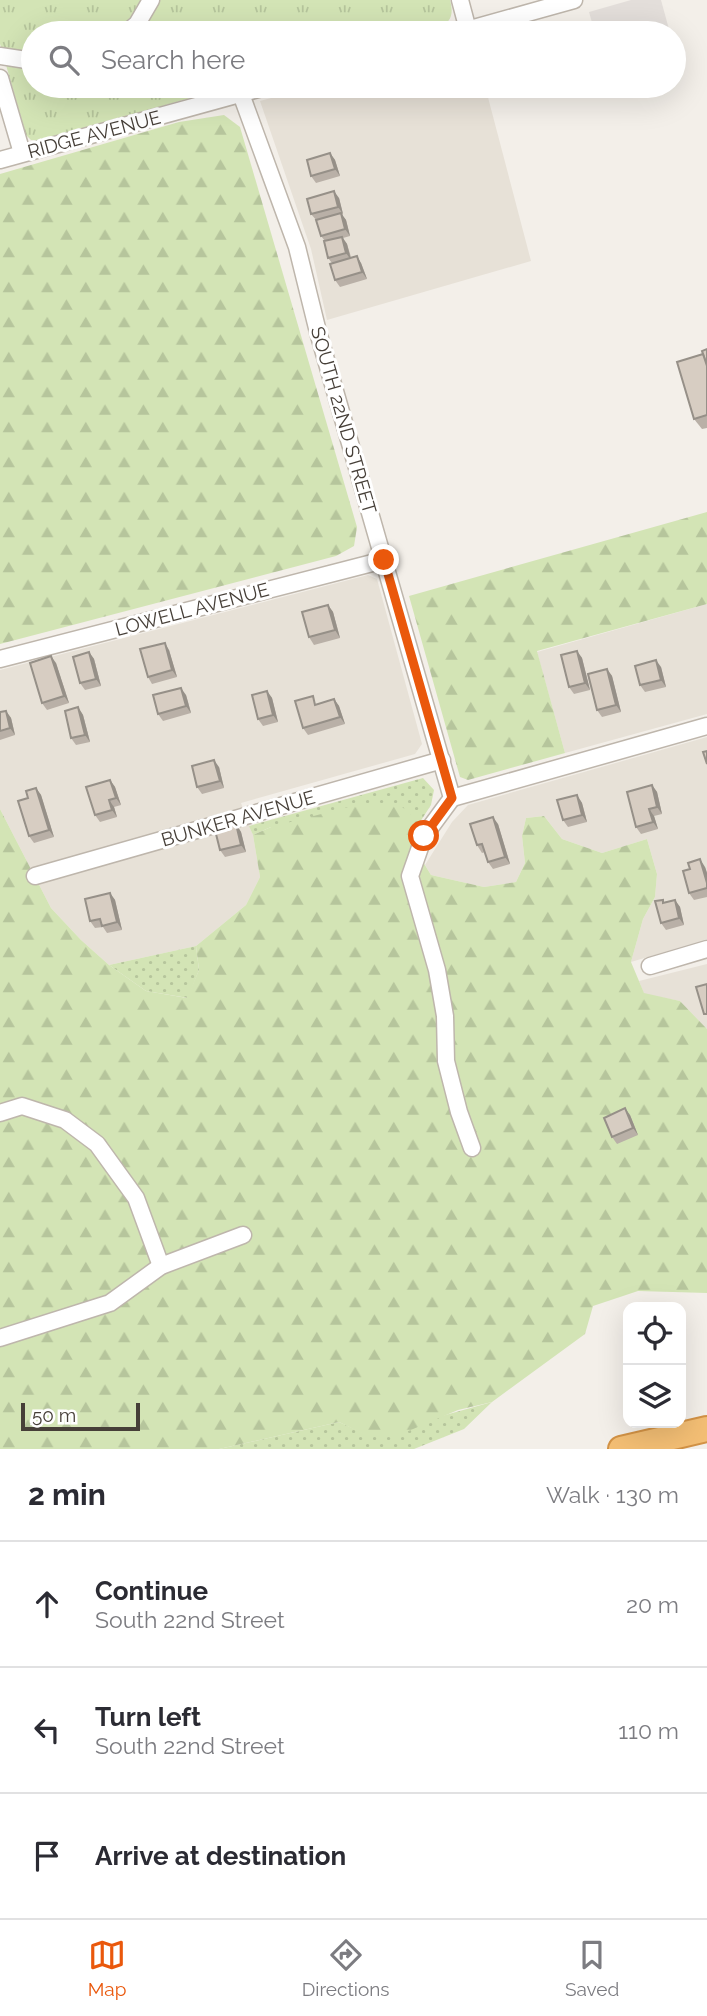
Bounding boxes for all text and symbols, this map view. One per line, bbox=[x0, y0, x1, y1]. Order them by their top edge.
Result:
search box bbox=[21, 21, 686, 98]
icon: search bbox=[45, 41, 83, 79]
text: Search here bbox=[101, 45, 245, 75]
street label: RIDGE AVENUE bbox=[25, 106, 163, 162]
street label: SOUTH 22ND STREET bbox=[307, 324, 381, 517]
route end bbox=[368, 544, 399, 575]
street label: LOWELL AVENUE bbox=[113, 578, 271, 640]
street label: BUNKER AVENUE bbox=[159, 786, 317, 850]
route start bbox=[408, 820, 439, 851]
map controls bbox=[623, 1302, 686, 1428]
button: locate bbox=[623, 1302, 686, 1365]
button: layers bbox=[623, 1365, 686, 1428]
scale bar bbox=[21, 1400, 140, 1432]
text: 50 m bbox=[32, 1404, 76, 1426]
text: 2 min bbox=[28, 1477, 106, 1512]
text: Walk · 130 m bbox=[546, 1481, 679, 1508]
text: Continue bbox=[95, 1576, 208, 1606]
icon: ahead bbox=[28, 1585, 66, 1623]
text: 20 m bbox=[626, 1591, 679, 1618]
text: South 22nd Street bbox=[95, 1606, 285, 1633]
text: Turn left bbox=[95, 1702, 201, 1732]
icon: left bbox=[28, 1711, 66, 1749]
text: 110 m bbox=[618, 1717, 679, 1744]
text: South 22nd Street bbox=[95, 1732, 285, 1759]
icon: arrive bbox=[28, 1837, 66, 1875]
text: Arrive at destination bbox=[95, 1841, 346, 1871]
tab: Map bbox=[88, 1936, 126, 2000]
tab: Directions bbox=[302, 1936, 390, 2000]
tab: Saved bbox=[565, 1936, 619, 2000]

